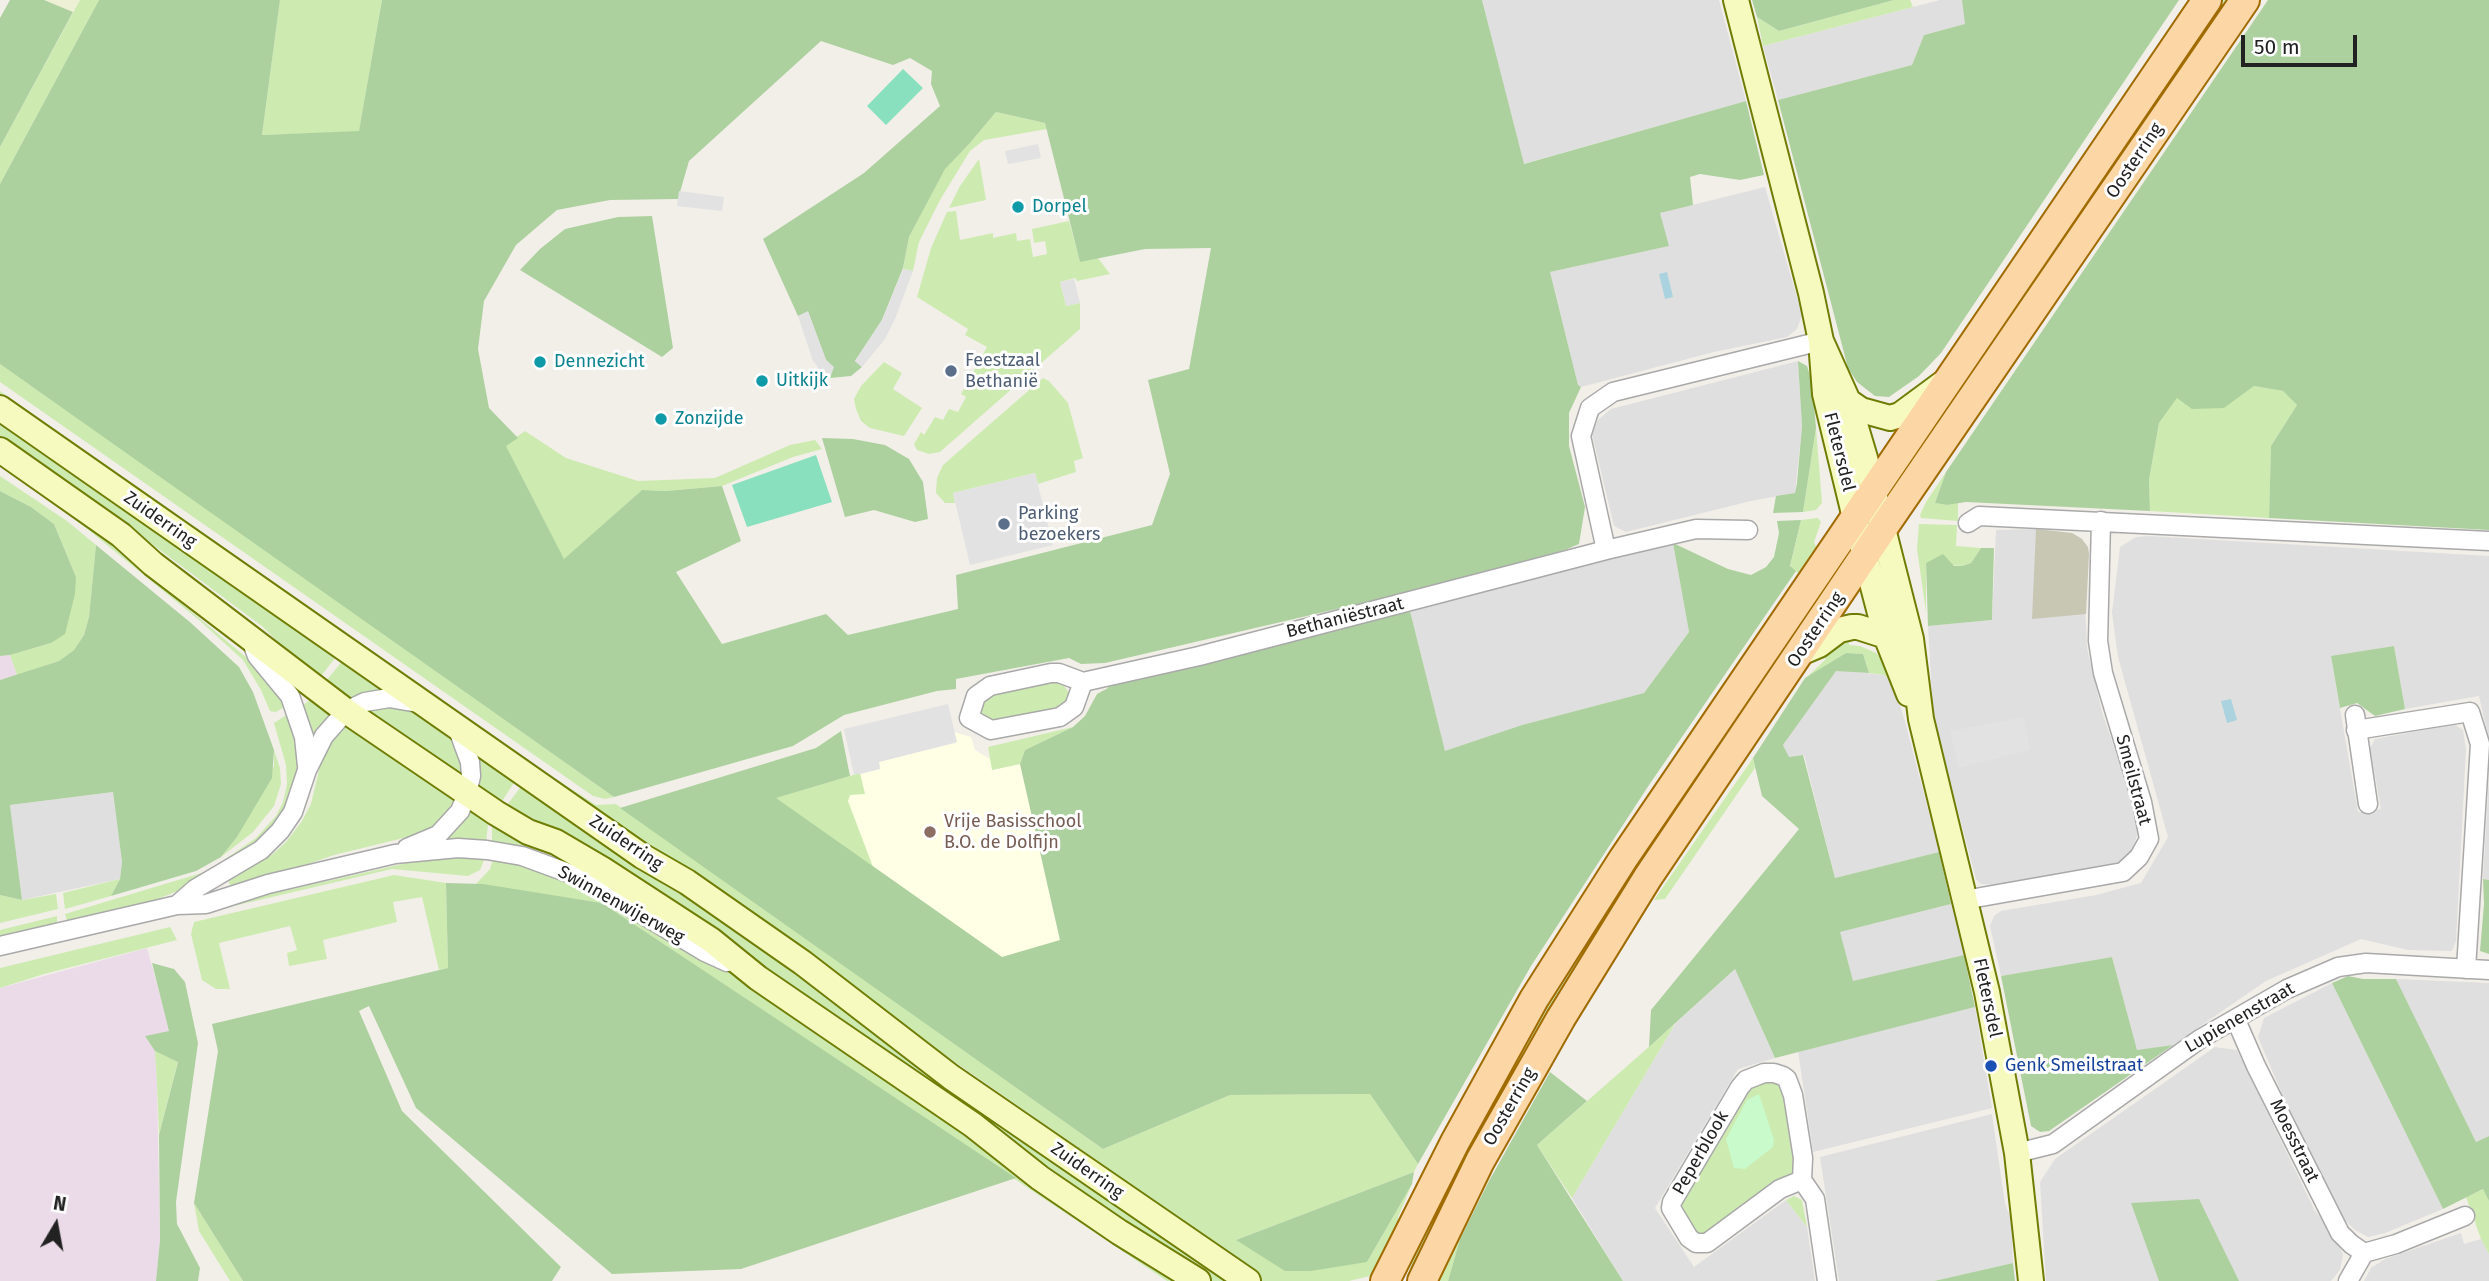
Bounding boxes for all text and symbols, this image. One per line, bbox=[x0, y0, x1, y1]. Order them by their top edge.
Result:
scale bar bbox=[2244, 21, 2360, 65]
text: 50 m bbox=[2254, 34, 2300, 60]
street label: Oosterring bbox=[2102, 119, 2168, 203]
place label: Dorpel bbox=[1032, 196, 1087, 218]
marker: Dorpel bbox=[1010, 199, 1026, 215]
place label: Feestzaal Bethanië bbox=[965, 350, 1040, 392]
place label: Dennezicht bbox=[554, 351, 645, 373]
marker: Dennezicht bbox=[532, 354, 548, 370]
marker: Feestzaal Bethanië bbox=[943, 363, 959, 379]
place label: Uitkijk bbox=[776, 370, 828, 392]
marker: Uitkijk bbox=[754, 373, 770, 389]
place label: Zonzijde bbox=[675, 408, 744, 430]
street label: Fletersdel bbox=[1819, 410, 1859, 494]
marker: Zonzijde bbox=[653, 411, 669, 427]
street label: Zuiderring bbox=[119, 487, 201, 553]
place label: Parking bezoekers bbox=[1018, 503, 1100, 546]
marker: Parking bezoekers bbox=[996, 516, 1012, 532]
street label: Oosterring bbox=[1783, 588, 1849, 672]
street label: Bethaniëstraat bbox=[1284, 593, 1406, 643]
street label: Smeilstraat bbox=[2111, 732, 2155, 828]
street label: Zuiderring bbox=[585, 811, 667, 875]
place label: Vrije Basisschool B.O. de Dolfijn bbox=[944, 811, 1082, 854]
marker: Vrije Basisschool B.O. de Dolfijn bbox=[922, 824, 938, 840]
street label: Swinnenwijerweg bbox=[554, 861, 688, 949]
street label: Fletersdel bbox=[1968, 956, 2006, 1040]
street label: Lupienenstraat bbox=[2181, 978, 2299, 1058]
place label: Genk Smeilstraat bbox=[2005, 1055, 2143, 1077]
marker: Genk Smeilstraat bbox=[1983, 1058, 1999, 1074]
street label: Oosterring bbox=[1479, 1064, 1541, 1150]
street label: Moesstraat bbox=[2265, 1096, 2323, 1186]
street label: Peperblook bbox=[1668, 1107, 1734, 1199]
street label: Zuiderring bbox=[1046, 1138, 1128, 1204]
north arrow bbox=[21, 1190, 91, 1260]
text: N bbox=[52, 1191, 68, 1216]

